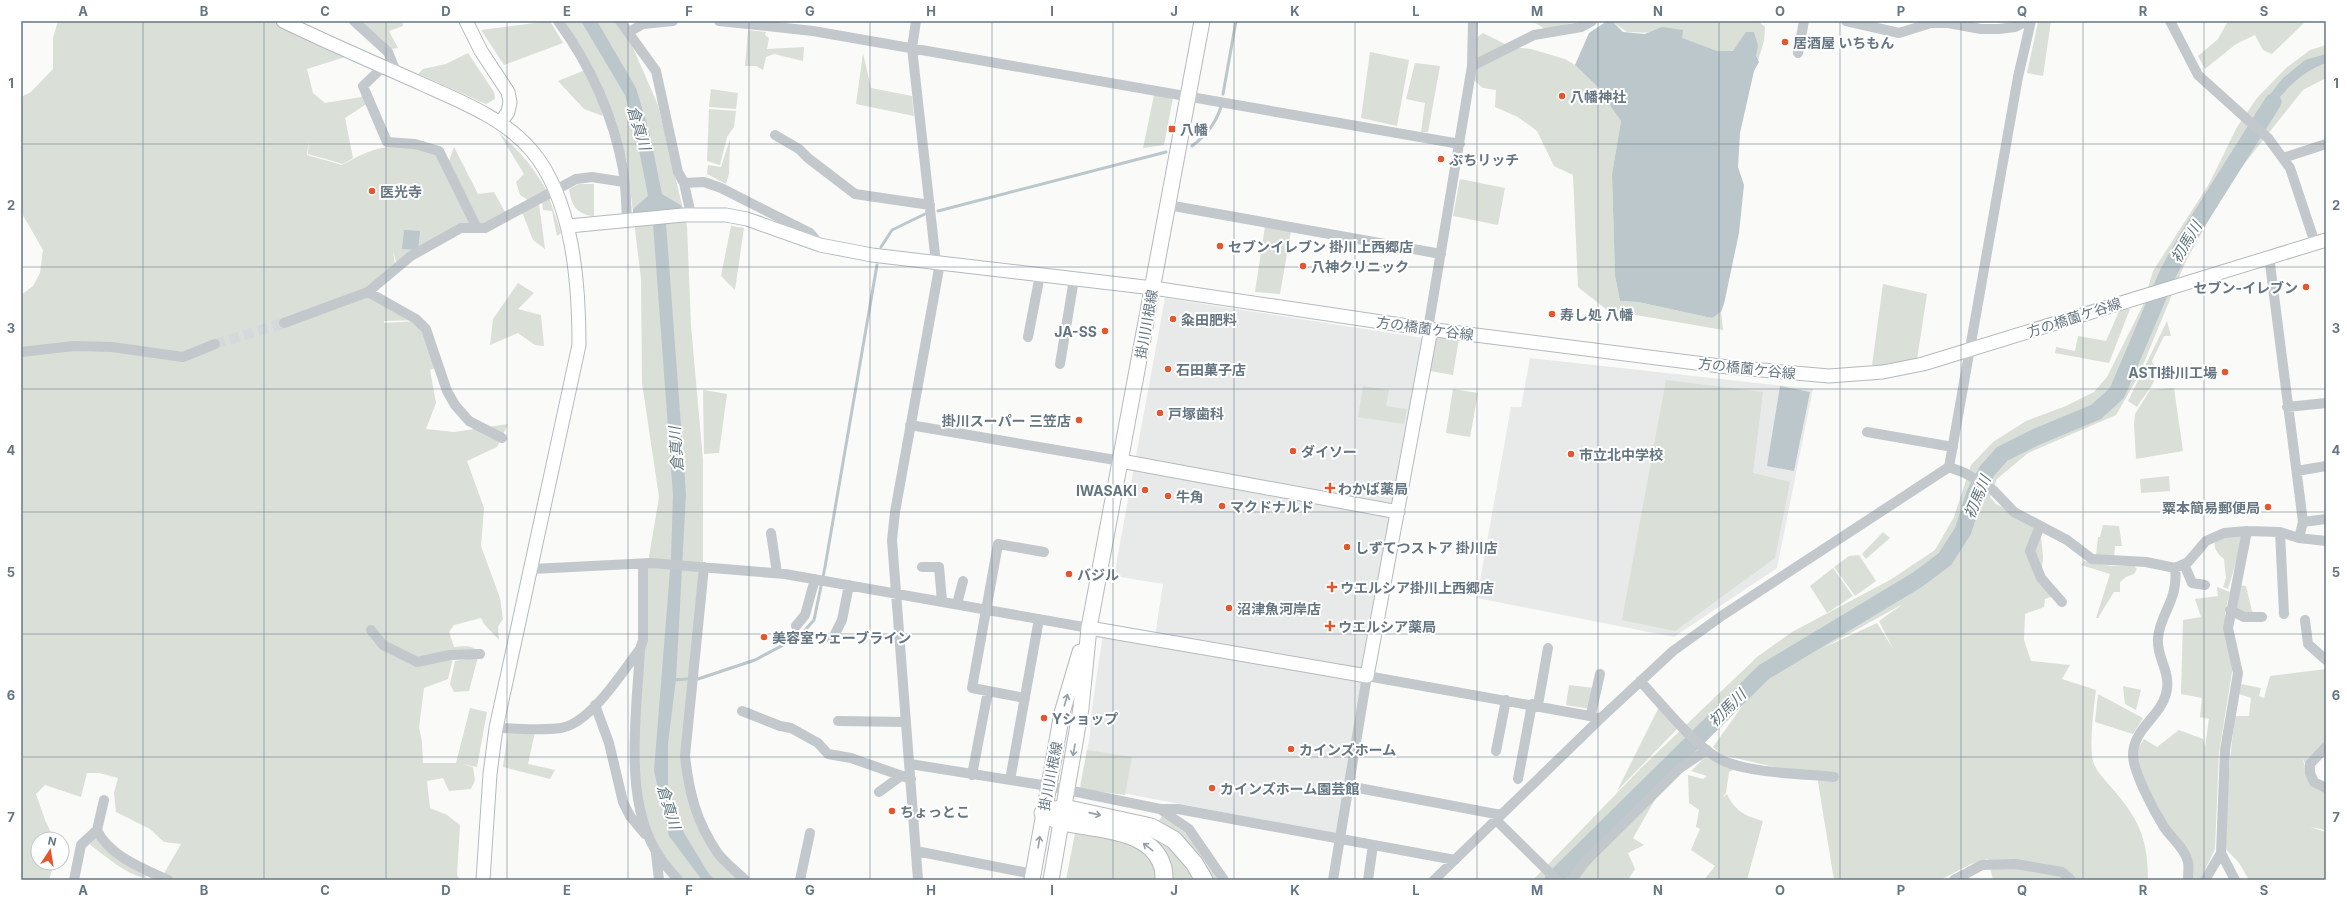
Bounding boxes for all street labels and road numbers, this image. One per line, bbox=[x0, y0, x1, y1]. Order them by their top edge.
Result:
street label: 掛川川根線 bbox=[1132, 288, 1160, 360]
street label: 方の橋薗ケ谷線 bbox=[2025, 294, 2123, 340]
street label: 方の橋薗ケ谷線 bbox=[1375, 313, 1475, 343]
street label: 方の橋薗ケ谷線 bbox=[1697, 354, 1797, 382]
street label: 掛川川根線 bbox=[1035, 740, 1065, 812]

